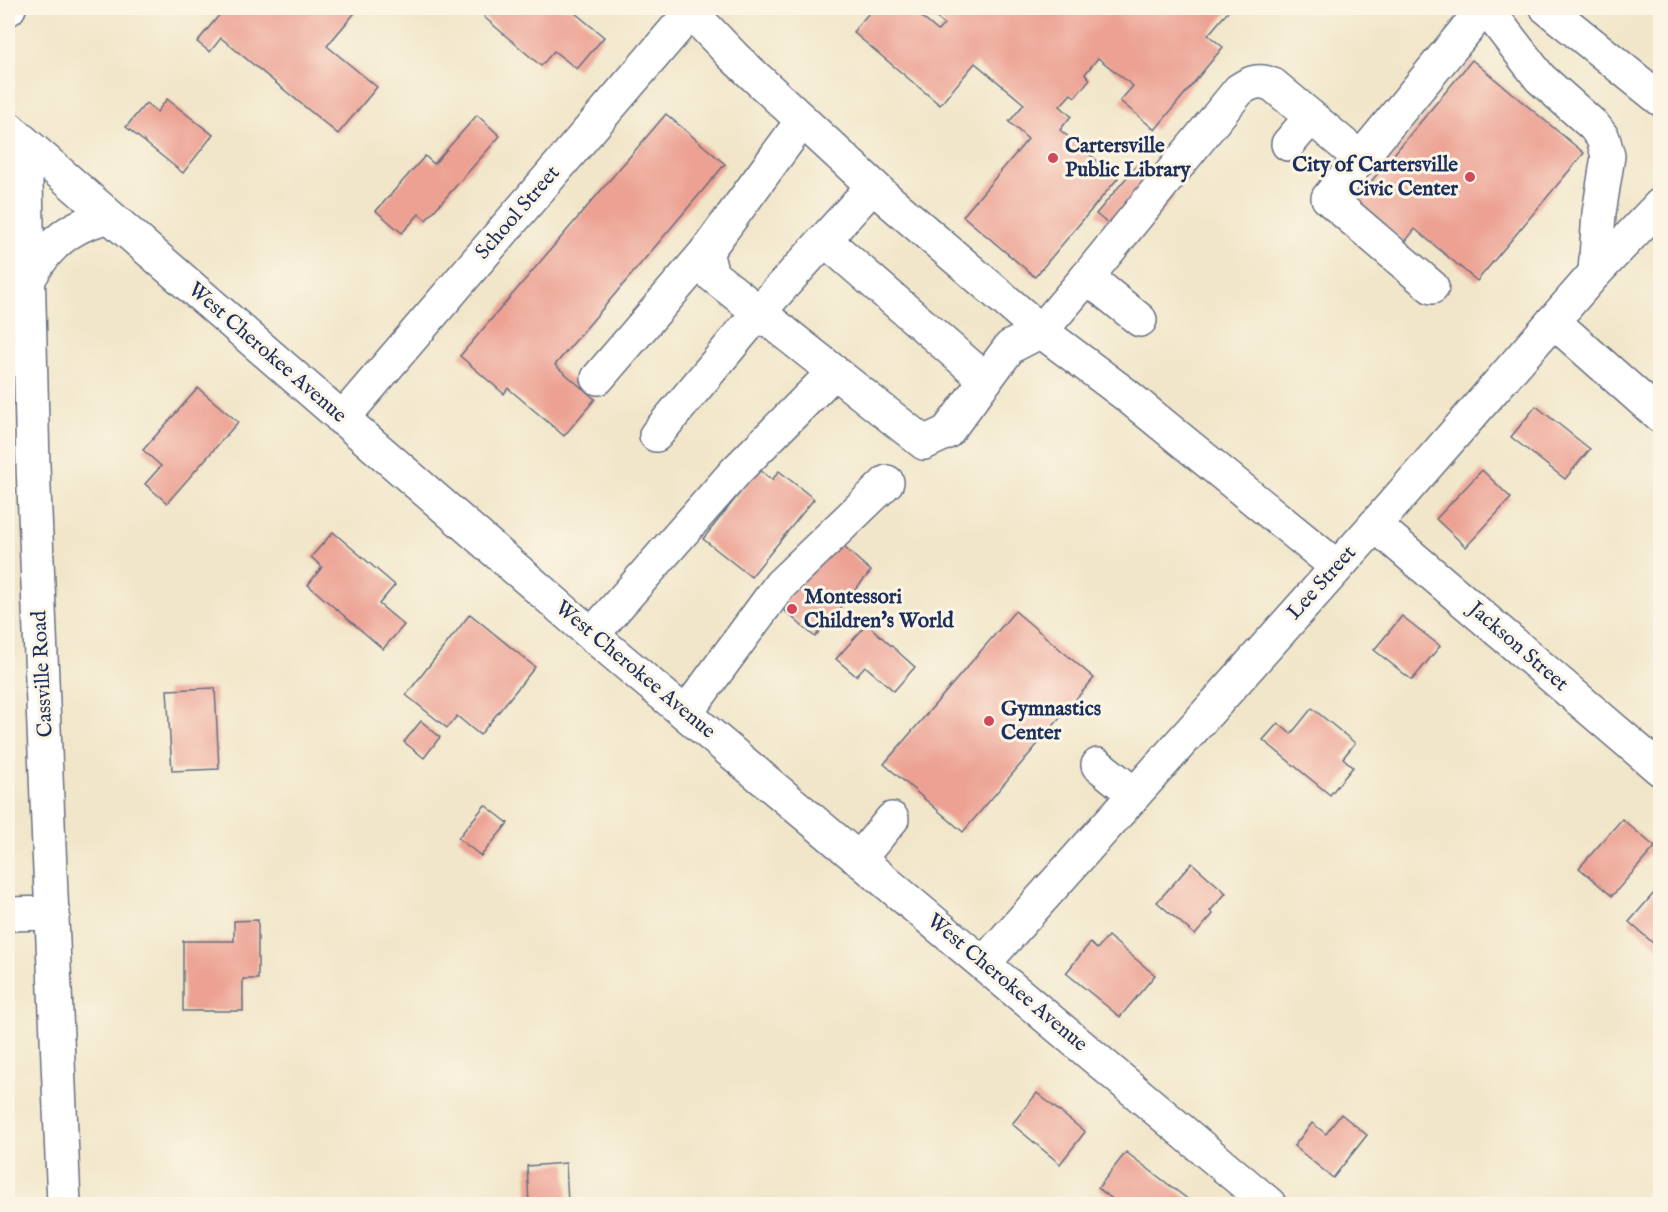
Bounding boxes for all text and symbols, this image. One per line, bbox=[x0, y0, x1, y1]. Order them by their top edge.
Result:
place label: Cartersville Public Library bbox=[1065, 133, 1191, 184]
marker: Cartersville Public Library bbox=[1046, 151, 1060, 165]
place label: City of Cartersville Civic Center bbox=[1292, 152, 1458, 203]
street label: School Street bbox=[470, 160, 566, 266]
marker: City of Cartersville Civic Center bbox=[1463, 170, 1477, 184]
street label: West Cherokee Avenue bbox=[182, 277, 352, 430]
street label: Lee Street bbox=[1281, 540, 1363, 626]
place label: Montessori Children's World bbox=[804, 584, 954, 635]
street label: West Cherokee Avenue bbox=[549, 595, 721, 745]
street label: Jackson Street bbox=[1461, 595, 1574, 698]
marker: Montessori Children's World bbox=[785, 602, 799, 616]
street label: Cassville Road bbox=[26, 609, 60, 738]
place label: Gymnastics Center bbox=[1001, 696, 1101, 747]
marker: Gymnastics Center bbox=[982, 714, 996, 728]
street label: West Cherokee Avenue bbox=[921, 908, 1093, 1058]

